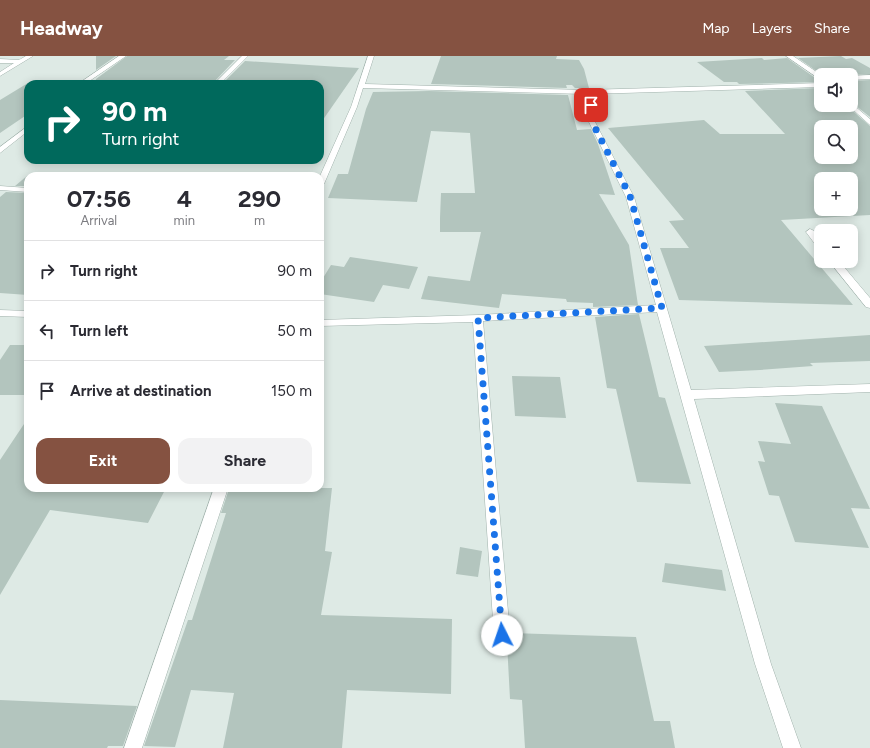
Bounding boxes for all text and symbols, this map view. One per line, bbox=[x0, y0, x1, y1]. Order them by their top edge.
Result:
text: Headway bbox=[20, 17, 103, 40]
text: Map bbox=[702, 20, 730, 37]
text: Layers bbox=[752, 20, 792, 37]
text: Share bbox=[814, 20, 850, 37]
map controls bbox=[814, 68, 858, 268]
button: sound bbox=[814, 68, 858, 112]
pin bbox=[574, 88, 608, 122]
text: 90 m bbox=[102, 94, 167, 128]
icon: arrive bbox=[580, 94, 602, 116]
icon: right bbox=[36, 96, 88, 148]
button: search bbox=[814, 120, 858, 164]
text: Turn right bbox=[102, 128, 179, 150]
button: + bbox=[814, 172, 858, 216]
text: 07:56 bbox=[67, 184, 131, 213]
text: 4 bbox=[177, 184, 192, 213]
text: 290 bbox=[238, 184, 281, 213]
text: Arrival bbox=[80, 213, 117, 228]
text: min bbox=[174, 213, 195, 228]
text: m bbox=[254, 213, 265, 228]
button: − bbox=[814, 224, 858, 268]
icon: right bbox=[36, 260, 58, 282]
text: Turn right bbox=[70, 262, 138, 280]
text: 90 m bbox=[277, 262, 312, 280]
icon: left bbox=[36, 320, 58, 342]
text: Turn left bbox=[70, 322, 128, 340]
text: 50 m bbox=[277, 322, 312, 340]
icon: arrive bbox=[36, 380, 58, 402]
text: Arrive at destination bbox=[70, 382, 211, 400]
text: 150 m bbox=[271, 382, 312, 400]
button: Exit bbox=[36, 438, 170, 484]
button: Share bbox=[178, 438, 312, 484]
position arrow bbox=[481, 614, 523, 656]

